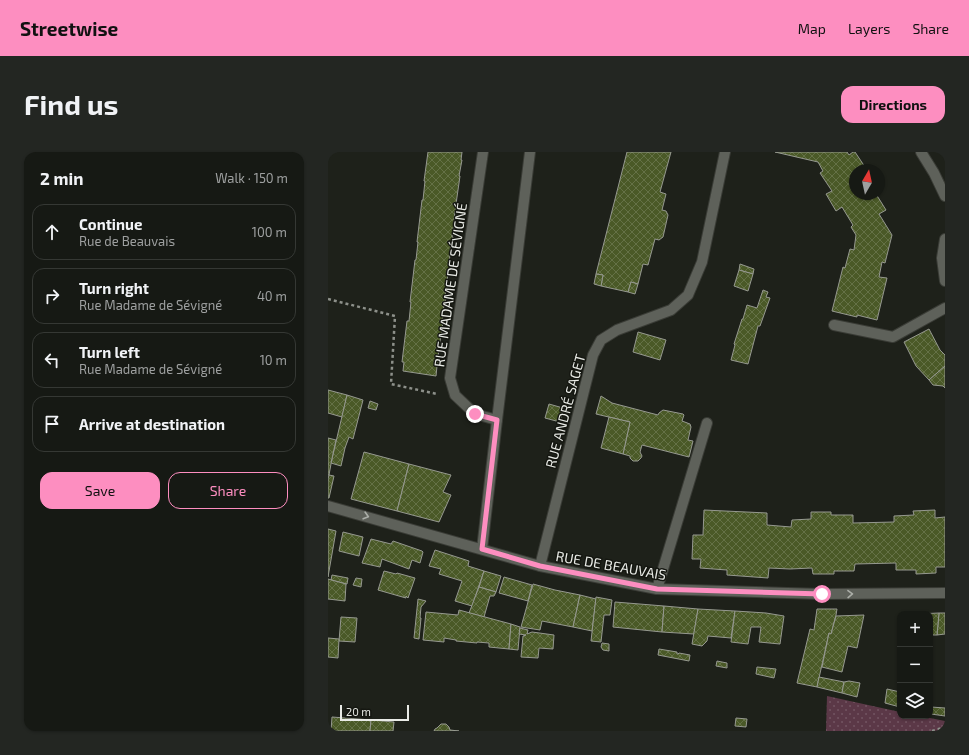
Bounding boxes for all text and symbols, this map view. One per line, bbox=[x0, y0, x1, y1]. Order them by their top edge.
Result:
text: Streetwise bbox=[20, 17, 118, 40]
text: Map bbox=[798, 20, 826, 37]
text: Layers bbox=[848, 20, 890, 37]
text: Share bbox=[912, 20, 949, 37]
button: Directions bbox=[841, 86, 945, 123]
text: Find us bbox=[24, 87, 118, 121]
north arrow bbox=[849, 164, 885, 200]
text: 2 min bbox=[40, 168, 83, 188]
text: Walk · 150 m bbox=[215, 170, 288, 186]
street label: RUE MADAME DE SÉVIGNÉ bbox=[430, 202, 470, 368]
text: Continue bbox=[79, 215, 142, 233]
icon: ahead bbox=[41, 221, 63, 243]
text: 100 m bbox=[252, 224, 287, 240]
text: Rue de Beauvais bbox=[79, 233, 175, 249]
text: Turn right bbox=[79, 279, 149, 297]
icon: right bbox=[41, 285, 63, 307]
text: 40 m bbox=[257, 288, 287, 304]
text: Rue Madame de Sévigné bbox=[79, 297, 222, 313]
text: Turn left bbox=[79, 343, 140, 361]
icon: left bbox=[41, 349, 63, 371]
text: 10 m bbox=[260, 352, 287, 368]
street label: RUE ANDRÉ SAGET bbox=[542, 352, 588, 470]
text: Rue Madame de Sévigné bbox=[79, 361, 222, 377]
route end bbox=[466, 405, 484, 423]
icon: arrive bbox=[41, 413, 63, 435]
text: Arrive at destination bbox=[79, 415, 225, 433]
button: Save bbox=[40, 472, 160, 509]
button: Share bbox=[168, 472, 288, 509]
one-way arrow bbox=[362, 511, 369, 520]
street label: RUE DE BEAUVAIS bbox=[554, 547, 668, 583]
route start bbox=[813, 585, 831, 603]
one-way arrow bbox=[847, 590, 853, 598]
map controls bbox=[897, 611, 933, 719]
button: + bbox=[897, 611, 933, 647]
button: − bbox=[897, 647, 933, 683]
button: layers bbox=[897, 683, 933, 719]
scale bar bbox=[340, 703, 409, 722]
text: 20 m bbox=[346, 705, 371, 718]

